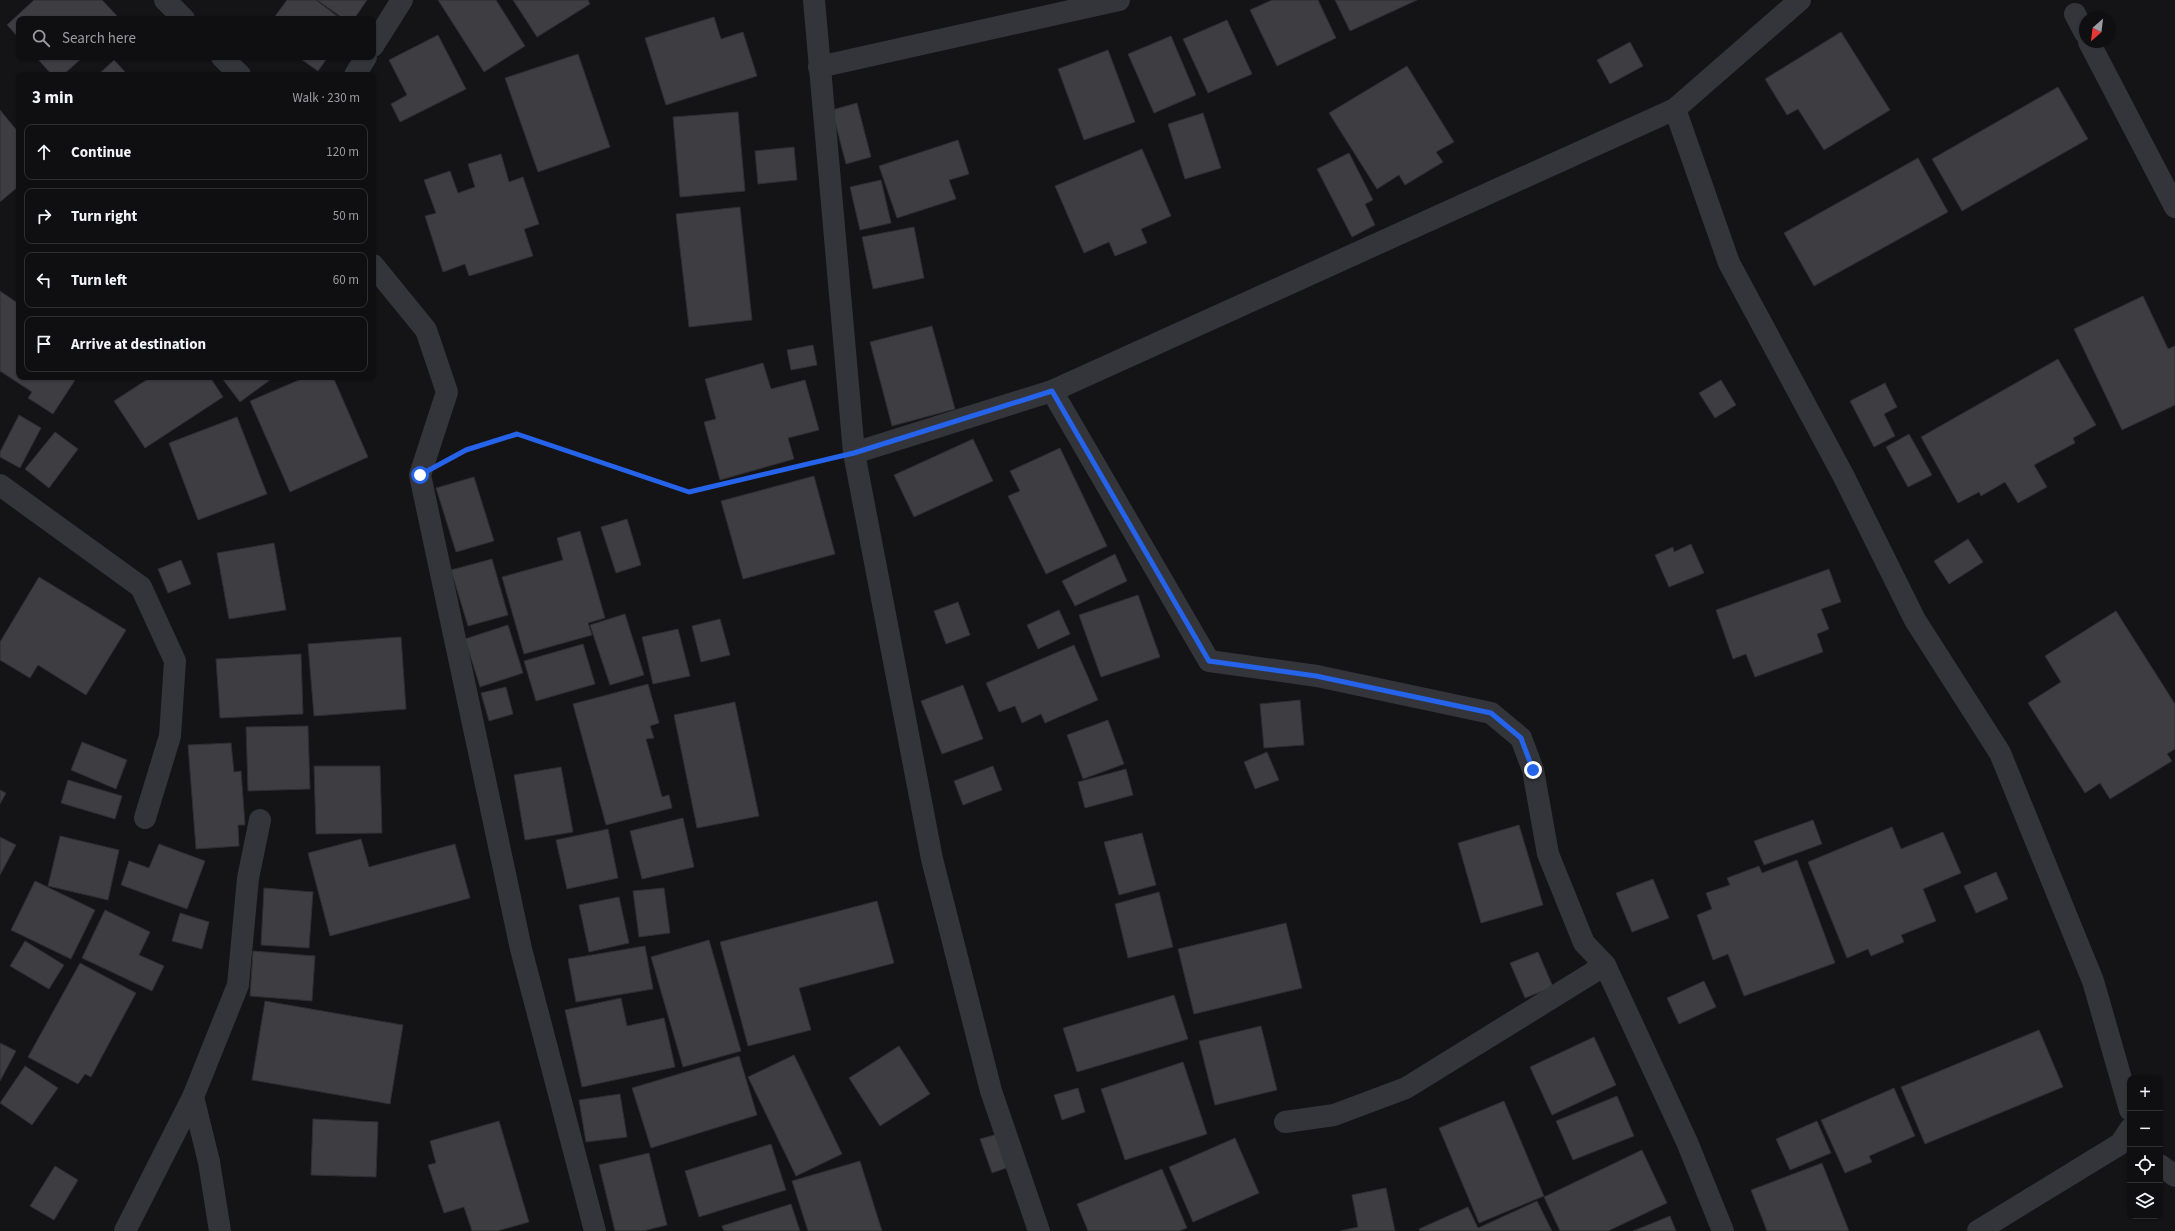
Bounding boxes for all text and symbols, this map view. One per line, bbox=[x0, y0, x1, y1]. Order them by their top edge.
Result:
north arrow bbox=[2079, 12, 2115, 48]
search box bbox=[16, 16, 376, 60]
icon: search bbox=[30, 27, 52, 49]
text: Search here bbox=[62, 28, 136, 49]
text: 3 min bbox=[32, 86, 73, 110]
text: Walk · 230 m bbox=[292, 89, 360, 107]
icon: ahead bbox=[33, 141, 55, 163]
text: Continue bbox=[71, 142, 131, 163]
text: 120 m bbox=[326, 143, 359, 161]
icon: right bbox=[33, 205, 55, 227]
text: Turn right bbox=[71, 206, 137, 227]
text: 50 m bbox=[333, 207, 359, 225]
icon: left bbox=[33, 269, 55, 291]
text: Turn left bbox=[71, 270, 127, 291]
text: 60 m bbox=[333, 271, 359, 289]
icon: arrive bbox=[33, 333, 55, 355]
text: Arrive at destination bbox=[71, 334, 206, 355]
route start bbox=[411, 466, 429, 484]
route end bbox=[1524, 761, 1542, 779]
map controls bbox=[2127, 1075, 2163, 1219]
button: + bbox=[2127, 1075, 2163, 1111]
button: − bbox=[2127, 1111, 2163, 1147]
button: locate bbox=[2127, 1147, 2163, 1183]
button: layers bbox=[2127, 1183, 2163, 1219]

